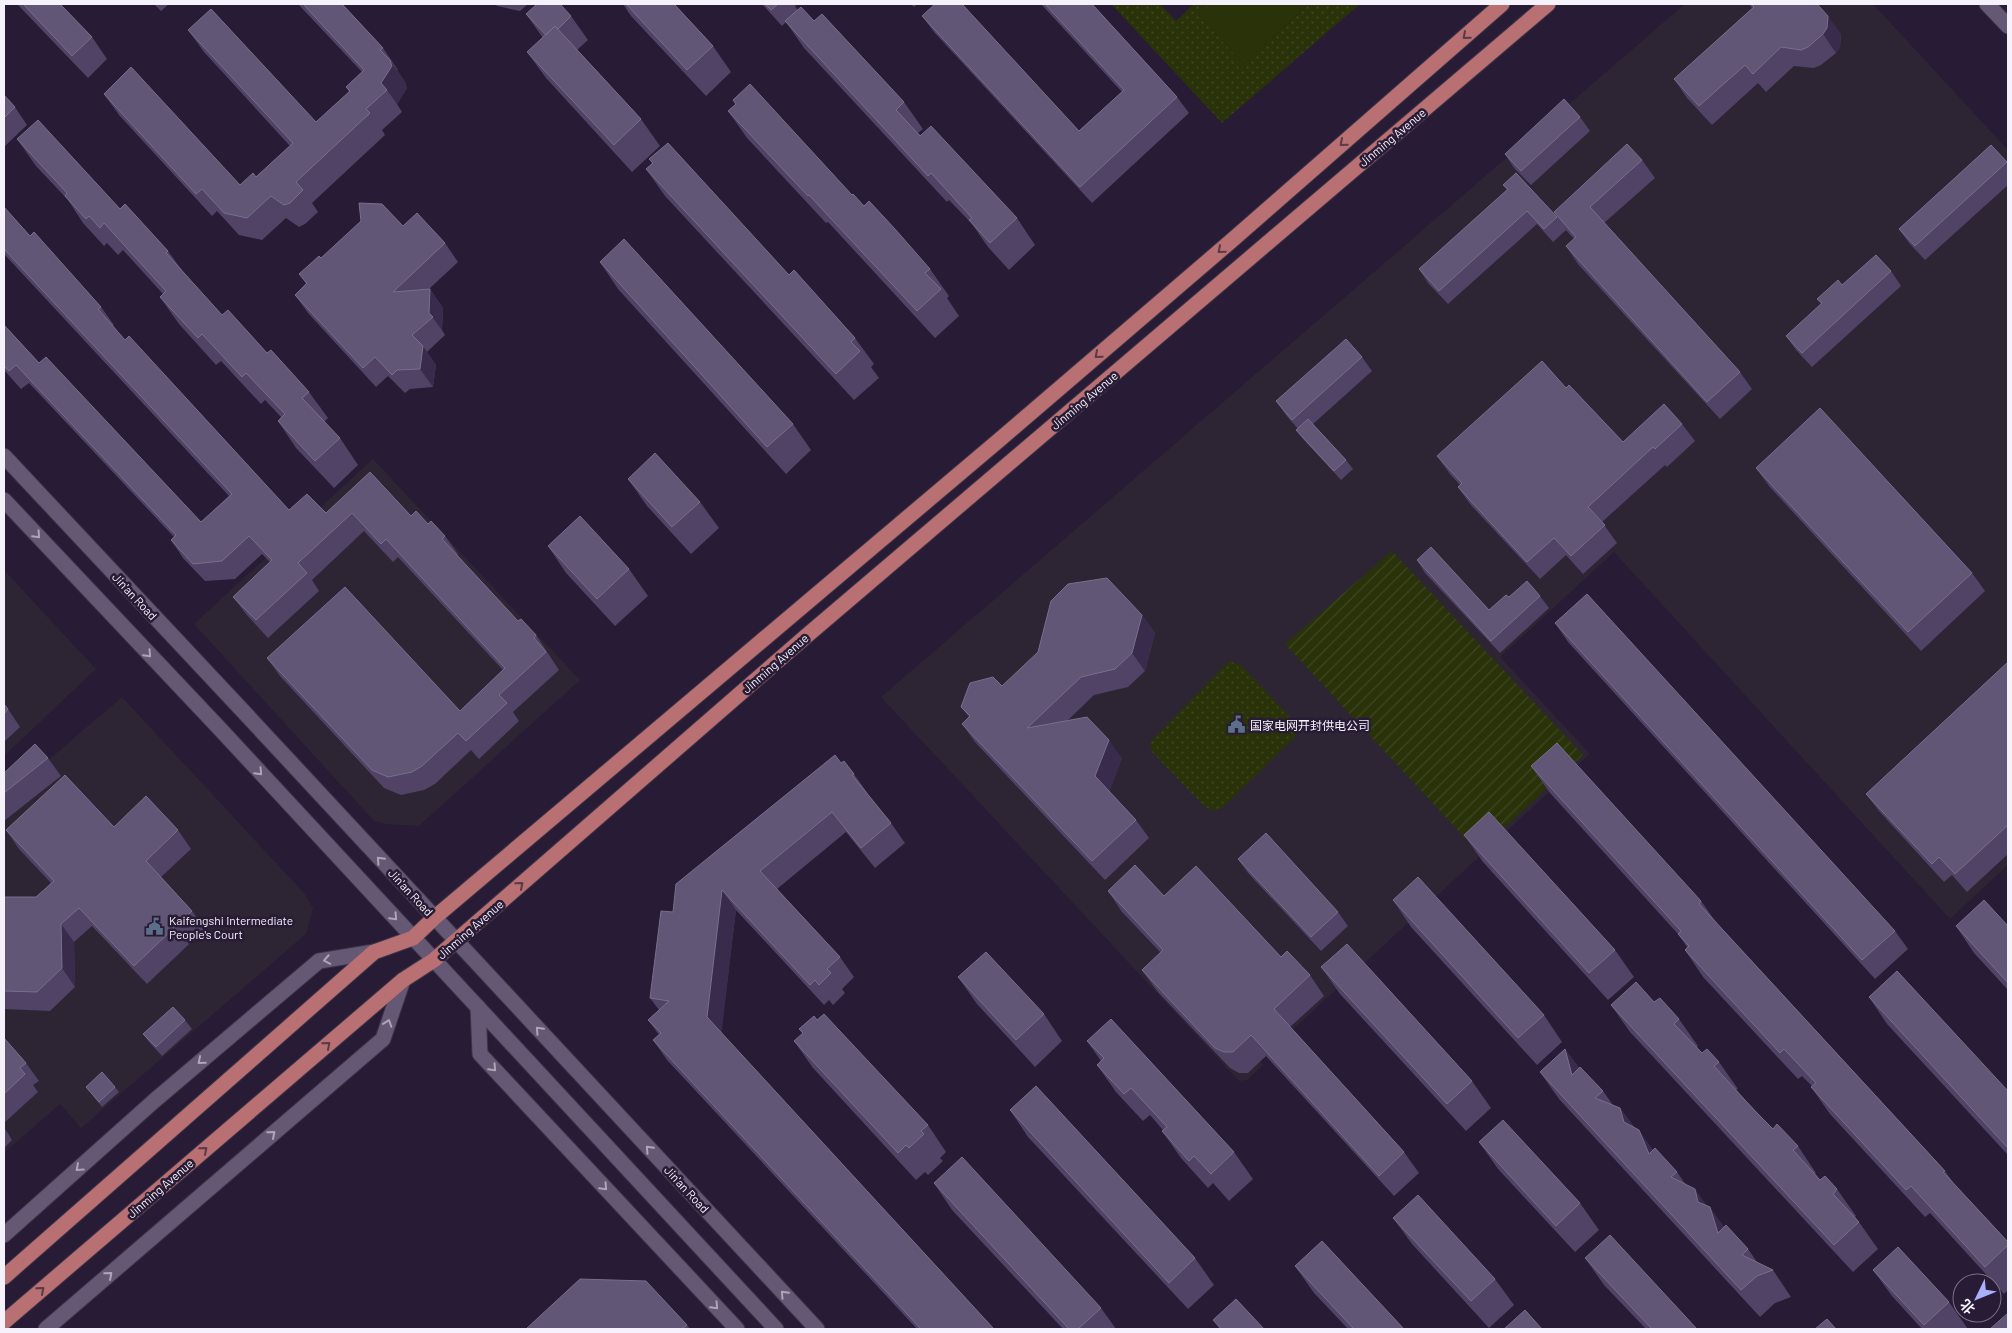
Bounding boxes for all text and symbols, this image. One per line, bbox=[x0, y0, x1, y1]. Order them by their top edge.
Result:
one-way arrow bbox=[1462, 30, 1471, 39]
street label: Jinming Avenue bbox=[1356, 105, 1428, 169]
one-way arrow bbox=[1340, 137, 1349, 146]
one-way arrow bbox=[1218, 244, 1227, 252]
one-way arrow bbox=[1094, 350, 1103, 359]
street label: Jinming Avenue bbox=[1048, 368, 1120, 432]
one-way arrow bbox=[31, 529, 40, 538]
street label: Jin'an Road bbox=[110, 570, 160, 622]
street label: Jinming Avenue bbox=[739, 631, 811, 695]
one-way arrow bbox=[142, 648, 151, 657]
public building icon: 国家电网开封供电公司 bbox=[1226, 715, 1246, 735]
place label: 国家电网开封供电公司 bbox=[1250, 718, 1370, 732]
one-way arrow bbox=[253, 767, 262, 776]
one-way arrow bbox=[377, 856, 386, 865]
street label: Jin'an Road bbox=[386, 866, 436, 918]
one-way arrow bbox=[514, 882, 523, 891]
street label: Jinming Avenue bbox=[434, 897, 506, 961]
one-way arrow bbox=[388, 911, 397, 920]
place label: Kaifengshi Intermediate People's Court bbox=[169, 913, 293, 941]
public building icon: Kaifengshi Intermediate People's Court bbox=[145, 917, 165, 937]
one-way arrow bbox=[322, 954, 331, 964]
one-way arrow bbox=[382, 1020, 392, 1028]
one-way arrow bbox=[536, 1026, 545, 1035]
one-way arrow bbox=[322, 1041, 331, 1050]
one-way arrow bbox=[198, 1056, 207, 1064]
one-way arrow bbox=[487, 1063, 496, 1072]
one-way arrow bbox=[267, 1131, 276, 1140]
one-way arrow bbox=[646, 1145, 655, 1154]
one-way arrow bbox=[198, 1148, 207, 1156]
street label: Jinming Avenue bbox=[124, 1156, 196, 1220]
one-way arrow bbox=[75, 1162, 84, 1171]
street label: Jin'an Road bbox=[662, 1163, 712, 1215]
one-way arrow bbox=[598, 1181, 607, 1190]
one-way arrow bbox=[104, 1271, 113, 1280]
north arrow bbox=[1952, 1273, 2002, 1323]
one-way arrow bbox=[35, 1287, 44, 1296]
one-way arrow bbox=[781, 1290, 790, 1299]
text: 北 bbox=[1956, 1296, 1978, 1318]
one-way arrow bbox=[709, 1300, 718, 1309]

